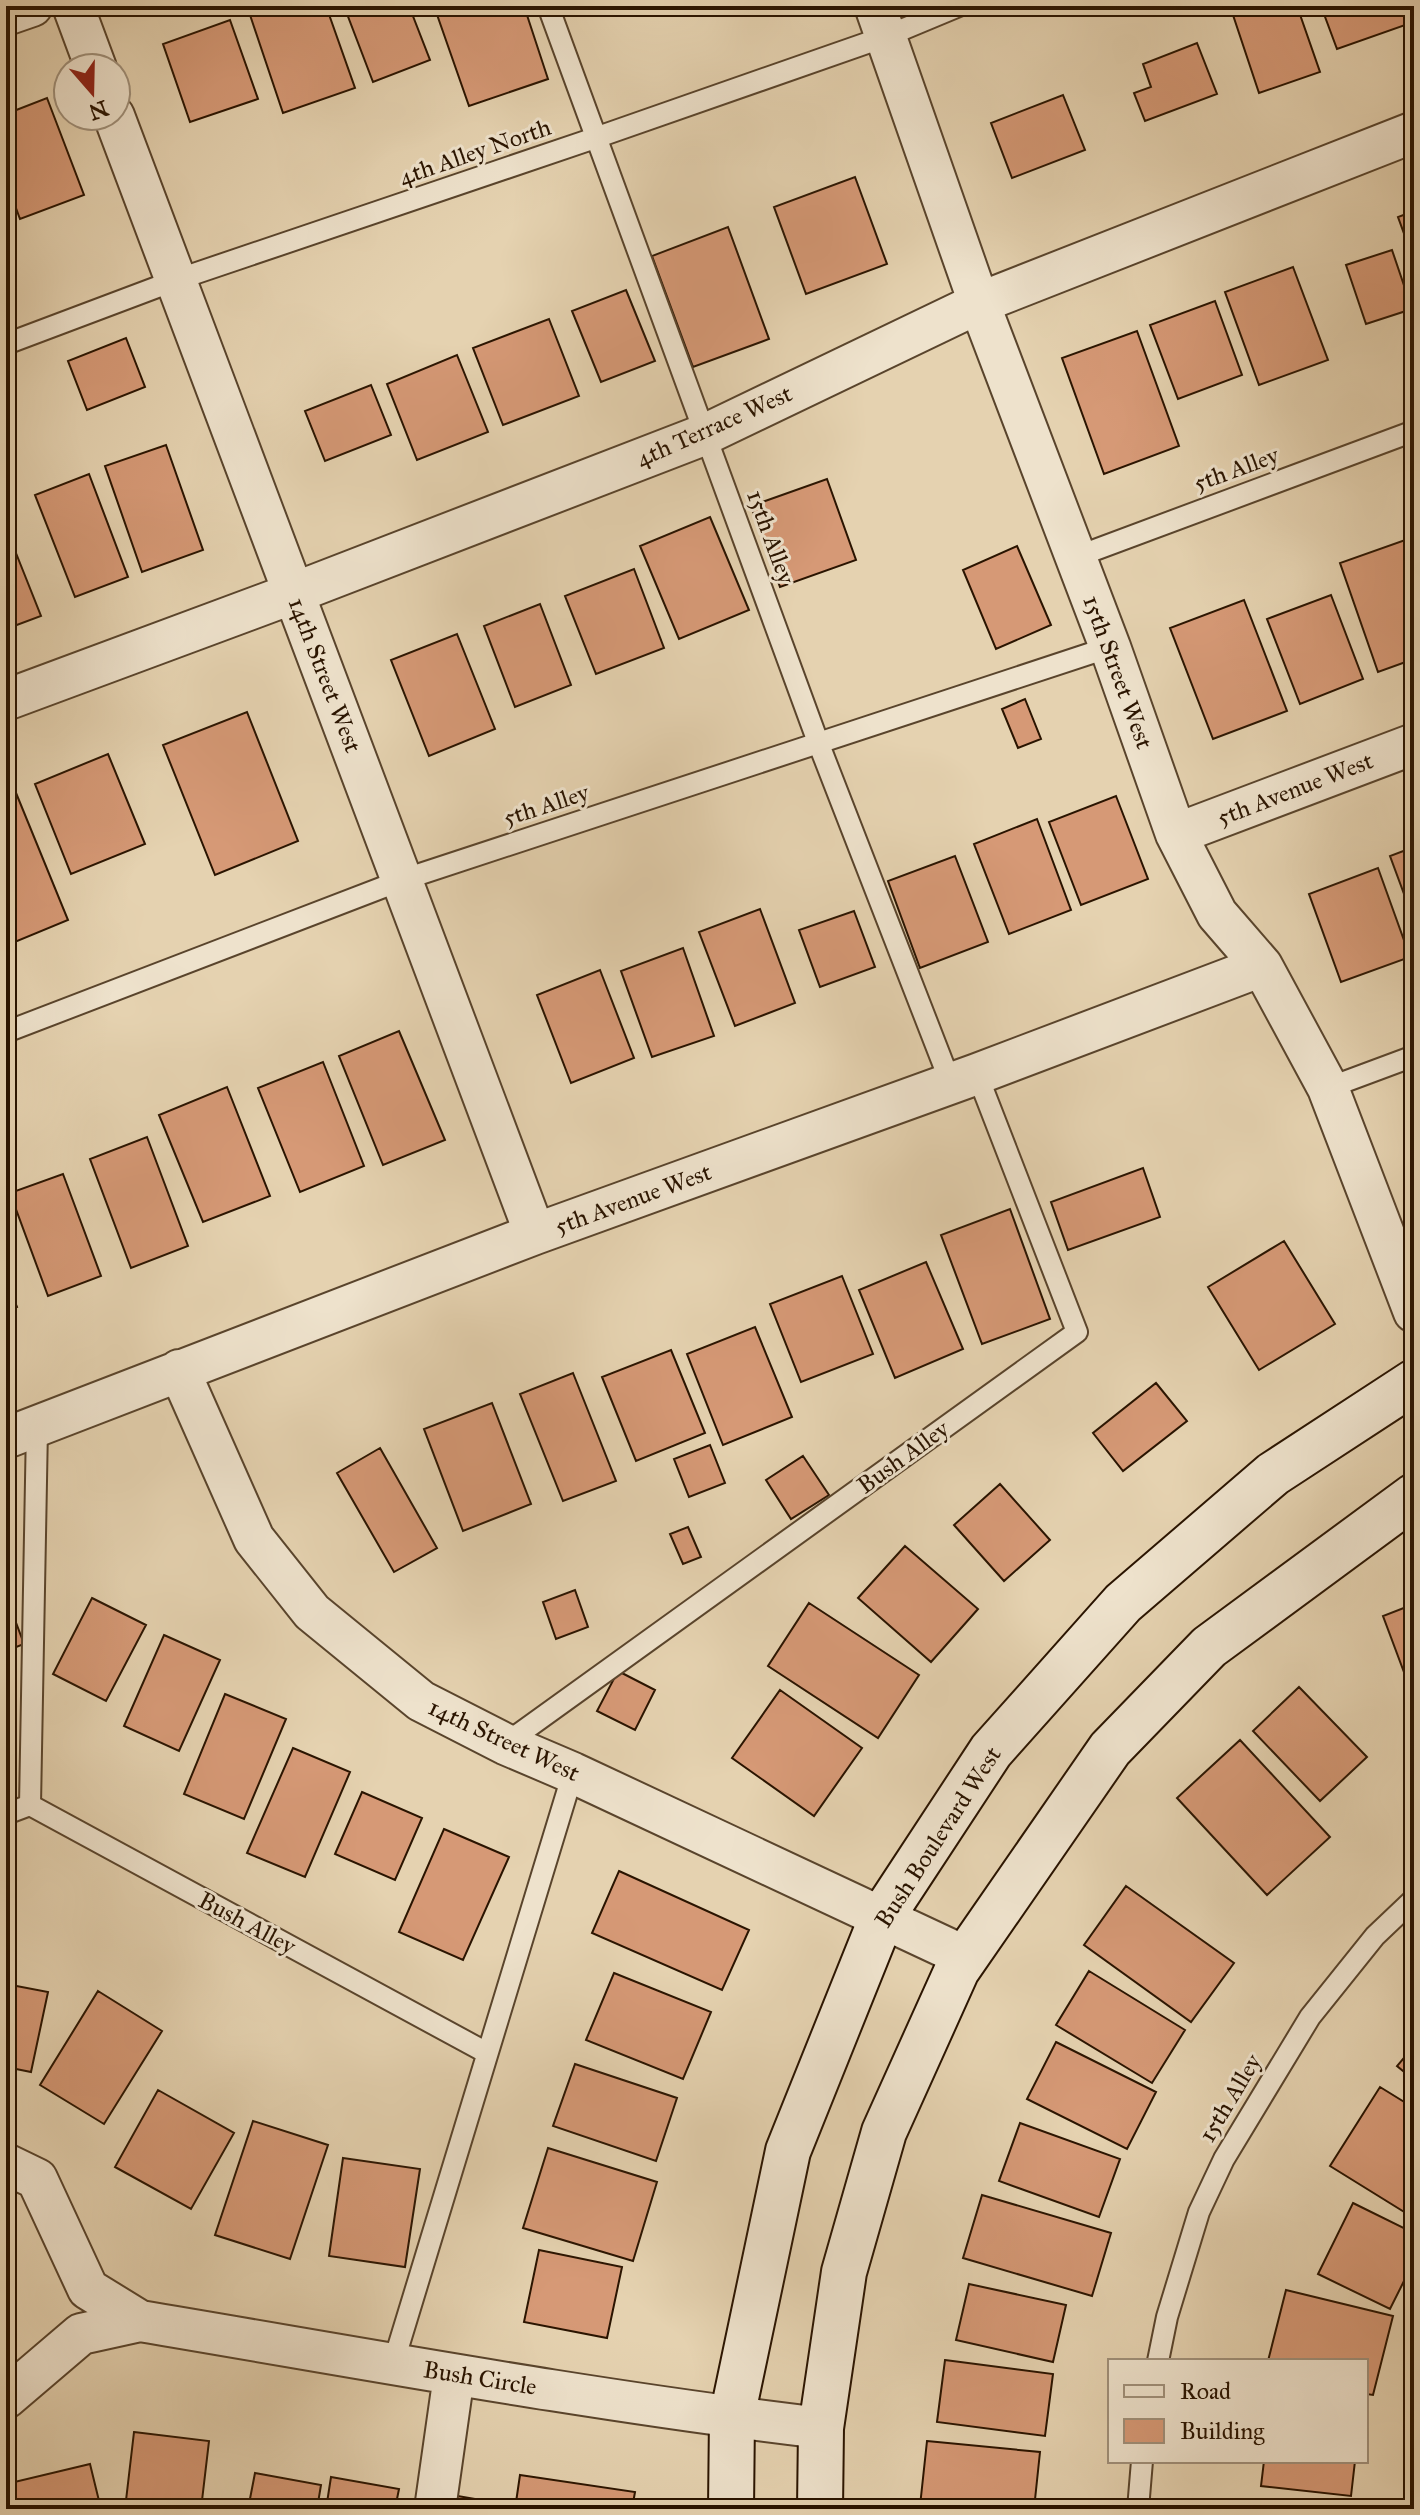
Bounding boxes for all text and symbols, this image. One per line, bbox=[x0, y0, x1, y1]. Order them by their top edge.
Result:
north arrow bbox=[52, 52, 132, 132]
text: N bbox=[85, 94, 112, 126]
street label: 4th Alley North bbox=[395, 112, 555, 192]
street label: 4th Terrace West bbox=[631, 378, 797, 474]
street label: 5th Alley bbox=[1189, 440, 1283, 498]
street label: 15th Alley bbox=[740, 486, 802, 589]
street label: 15th Street West bbox=[1076, 591, 1160, 753]
street label: 14th Street West bbox=[282, 593, 369, 757]
street label: 5th Avenue West bbox=[1213, 745, 1378, 832]
street label: 5th Alley bbox=[499, 777, 593, 833]
street label: 5th Avenue West bbox=[551, 1157, 716, 1241]
street label: Bush Alley bbox=[851, 1413, 955, 1500]
street label: 14th Street West bbox=[423, 1692, 585, 1788]
street label: Bush Boulevard West bbox=[868, 1740, 1008, 1933]
street label: Bush Alley bbox=[193, 1885, 302, 1961]
street label: 15th Alley bbox=[1192, 2048, 1268, 2148]
street label: Bush Circle bbox=[421, 2354, 539, 2402]
legend bbox=[1108, 2359, 1368, 2463]
text: Road bbox=[1180, 2376, 1231, 2406]
text: Building bbox=[1180, 2416, 1265, 2446]

